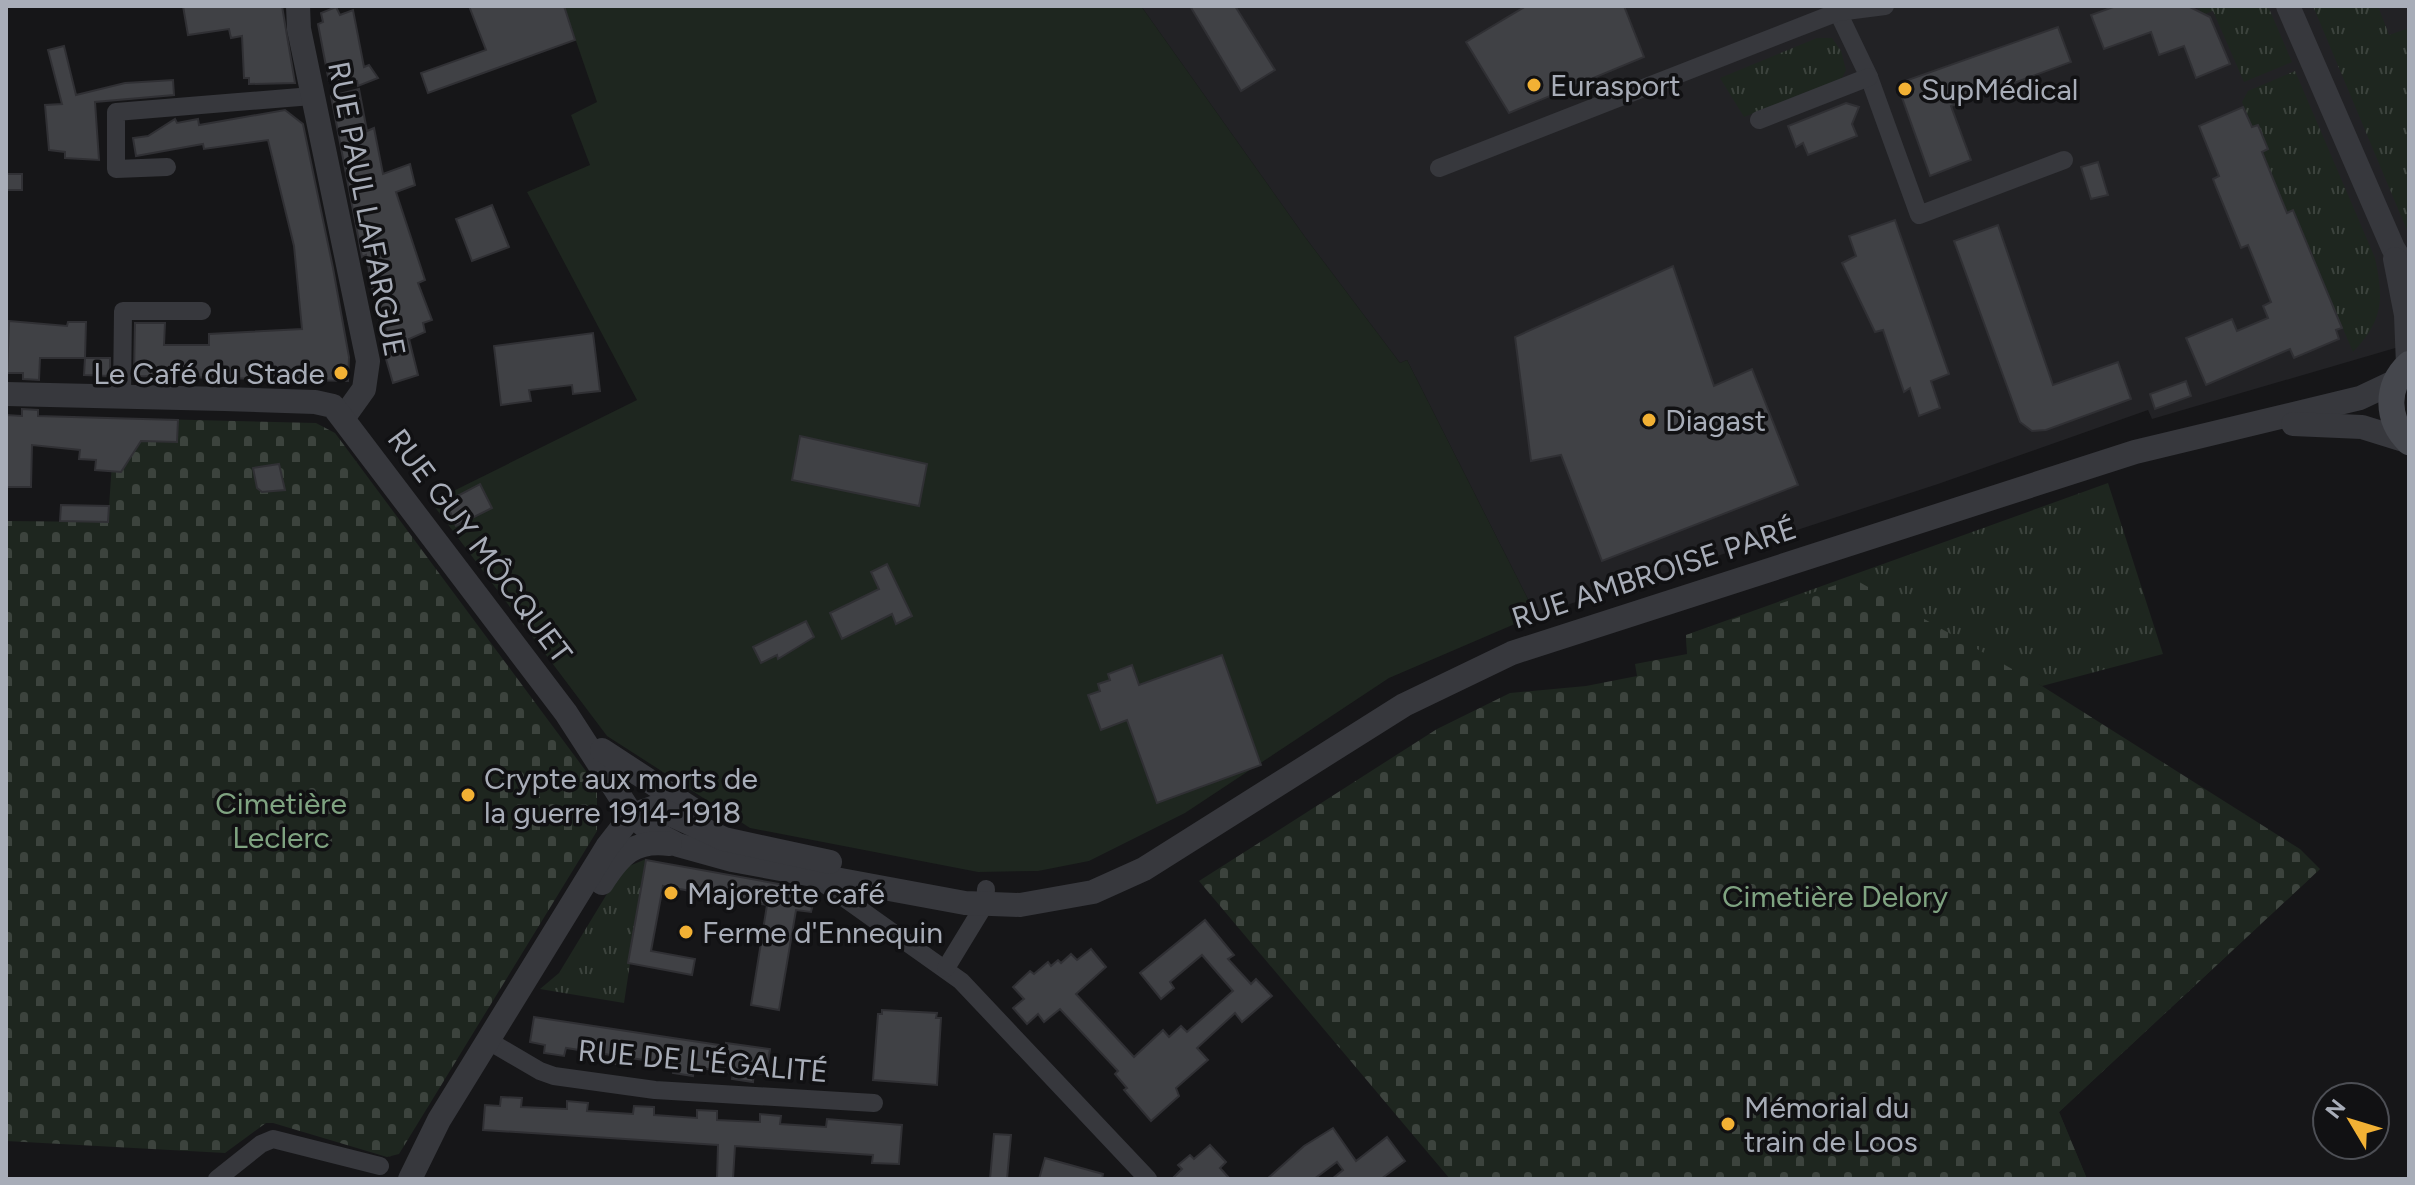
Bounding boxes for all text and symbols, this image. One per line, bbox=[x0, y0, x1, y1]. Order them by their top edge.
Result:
street label: RUE PAUL LAFARGUE bbox=[320, 58, 414, 360]
place label: Eurasport bbox=[1550, 67, 1681, 104]
place label: SupMédical bbox=[1921, 71, 2078, 108]
marker: Eurasport bbox=[1525, 76, 1543, 94]
marker: SupMédical bbox=[1896, 80, 1914, 98]
place label: Le Café du Stade bbox=[93, 355, 325, 392]
marker: Le Café du Stade bbox=[332, 364, 350, 382]
place label: Diagast bbox=[1665, 402, 1766, 439]
marker: Diagast bbox=[1640, 411, 1658, 429]
street label: RUE GUY MÔCQUET bbox=[380, 422, 580, 671]
street label: RUE AMBROISE PARÉ bbox=[1507, 509, 1801, 637]
place label: Crypte aux morts de la guerre 1914-1918 bbox=[484, 760, 758, 831]
park label: Cimetière Leclerc bbox=[215, 785, 347, 856]
marker: Crypte aux morts de la guerre 1914-1918 bbox=[459, 786, 477, 804]
place label: Majorette café bbox=[687, 875, 885, 912]
park label: Cimetière Delory bbox=[1722, 878, 1948, 915]
marker: Majorette café bbox=[662, 884, 680, 902]
place label: Ferme d'Ennequin bbox=[702, 914, 943, 951]
marker: Ferme d'Ennequin bbox=[677, 923, 695, 941]
street label: RUE DE L'ÉGALITÉ bbox=[576, 1032, 830, 1090]
north arrow bbox=[2311, 1081, 2391, 1161]
place label: Mémorial du train de Loos bbox=[1744, 1089, 1918, 1160]
text: N bbox=[2320, 1094, 2352, 1124]
marker: Mémorial du train de Loos bbox=[1719, 1115, 1737, 1133]

